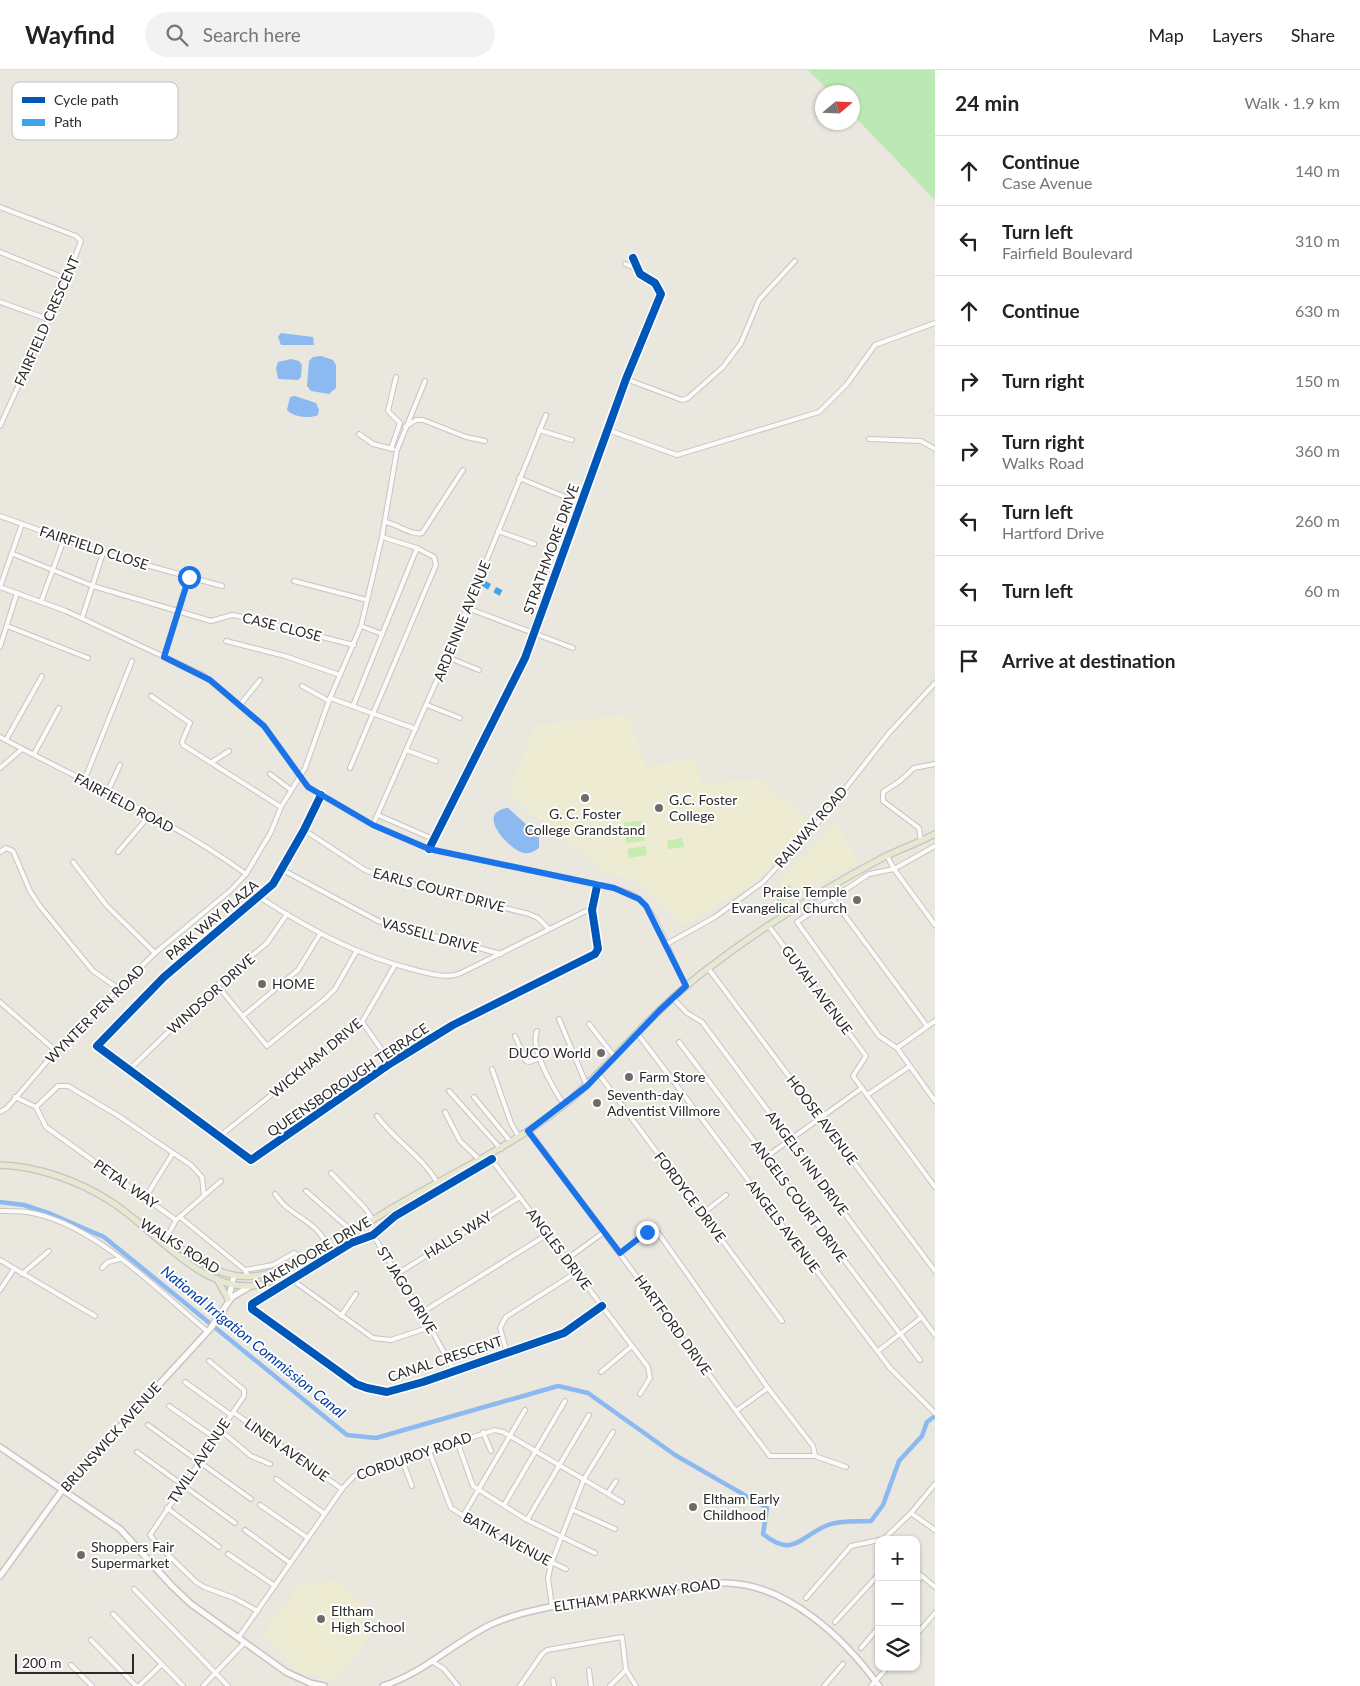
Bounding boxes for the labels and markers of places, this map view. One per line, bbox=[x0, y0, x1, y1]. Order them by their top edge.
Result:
place label: G.C. Foster College bbox=[669, 791, 737, 824]
marker: G. C. Foster College Grandstand bbox=[579, 792, 591, 804]
marker: G.C. Foster College bbox=[653, 802, 665, 814]
place label: G. C. Foster College Grandstand bbox=[525, 805, 645, 838]
place label: Praise Temple Evangelical Church bbox=[731, 883, 847, 916]
marker: Praise Temple Evangelical Church bbox=[851, 894, 863, 906]
place label: HOME bbox=[272, 975, 315, 992]
marker: HOME bbox=[256, 978, 268, 990]
place label: DUCO World bbox=[508, 1044, 591, 1061]
marker: DUCO World bbox=[595, 1047, 607, 1059]
place label: Farm Store bbox=[639, 1068, 705, 1085]
marker: Farm Store bbox=[623, 1071, 635, 1083]
place label: Seventh-day Adventist Villmore bbox=[607, 1086, 720, 1119]
marker: Seventh-day Adventist Villmore bbox=[591, 1097, 603, 1109]
place label: Eltham Early Childhood bbox=[703, 1490, 781, 1523]
marker: Eltham Early Childhood bbox=[687, 1501, 699, 1513]
place label: Shoppers Fair Supermarket bbox=[91, 1538, 174, 1571]
marker: Shoppers Fair Supermarket bbox=[75, 1549, 87, 1561]
place label: Eltham High School bbox=[331, 1602, 405, 1635]
marker: Eltham High School bbox=[315, 1613, 327, 1625]

